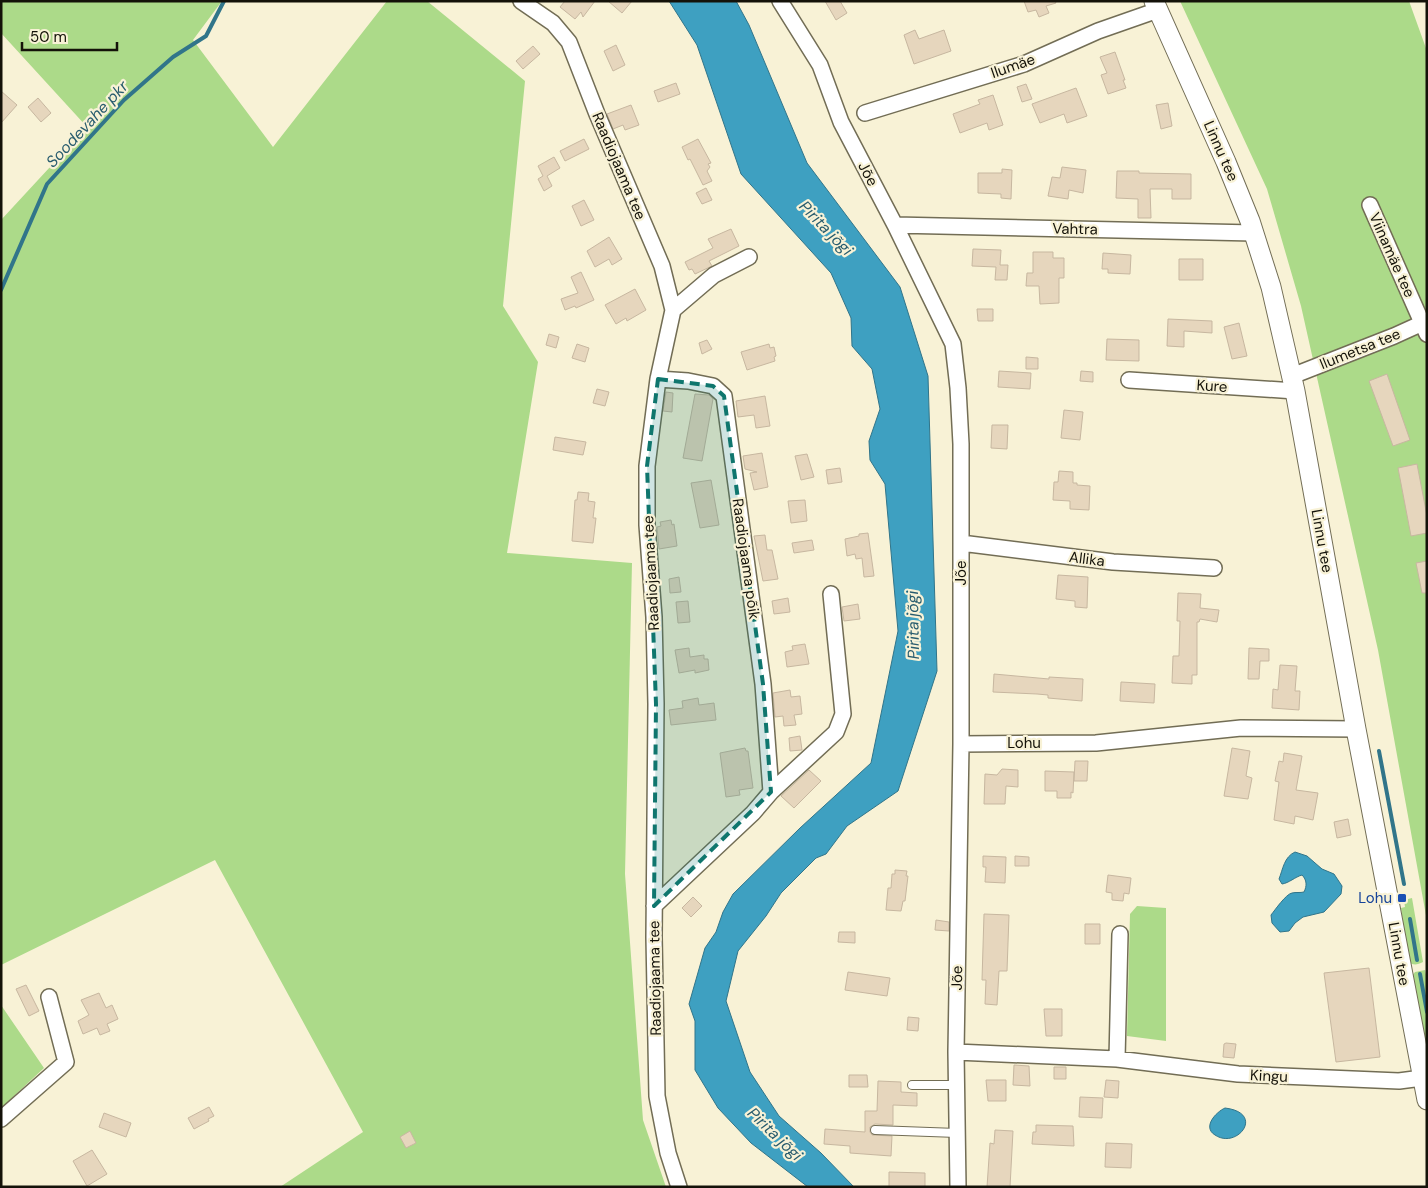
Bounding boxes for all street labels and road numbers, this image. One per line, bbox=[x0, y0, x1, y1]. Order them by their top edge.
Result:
street label: Ilumäe bbox=[988, 49, 1038, 83]
street label: Raadiojaama tee bbox=[587, 109, 651, 223]
street label: Linnu tee bbox=[1199, 118, 1243, 184]
street label: Jõe bbox=[853, 158, 883, 190]
street label: Viinamäe tee bbox=[1364, 209, 1420, 301]
street label: Vahtra bbox=[1052, 219, 1098, 239]
street label: Ilumetsa tee bbox=[1317, 324, 1403, 374]
street label: Kure bbox=[1196, 375, 1228, 397]
street label: Raadiojaama põik bbox=[728, 497, 764, 621]
street label: Linnu tee bbox=[1307, 508, 1337, 574]
street label: Raadiojaama tee bbox=[638, 515, 664, 631]
street label: Allika bbox=[1068, 547, 1106, 571]
street label: Jõe bbox=[951, 561, 971, 585]
street label: Lohu bbox=[1007, 733, 1041, 753]
street label: Raadiojaama tee bbox=[644, 920, 666, 1036]
street label: Linnu tee bbox=[1384, 921, 1414, 987]
street label: Jõe bbox=[947, 965, 967, 991]
street label: Kingu bbox=[1250, 1065, 1288, 1087]

